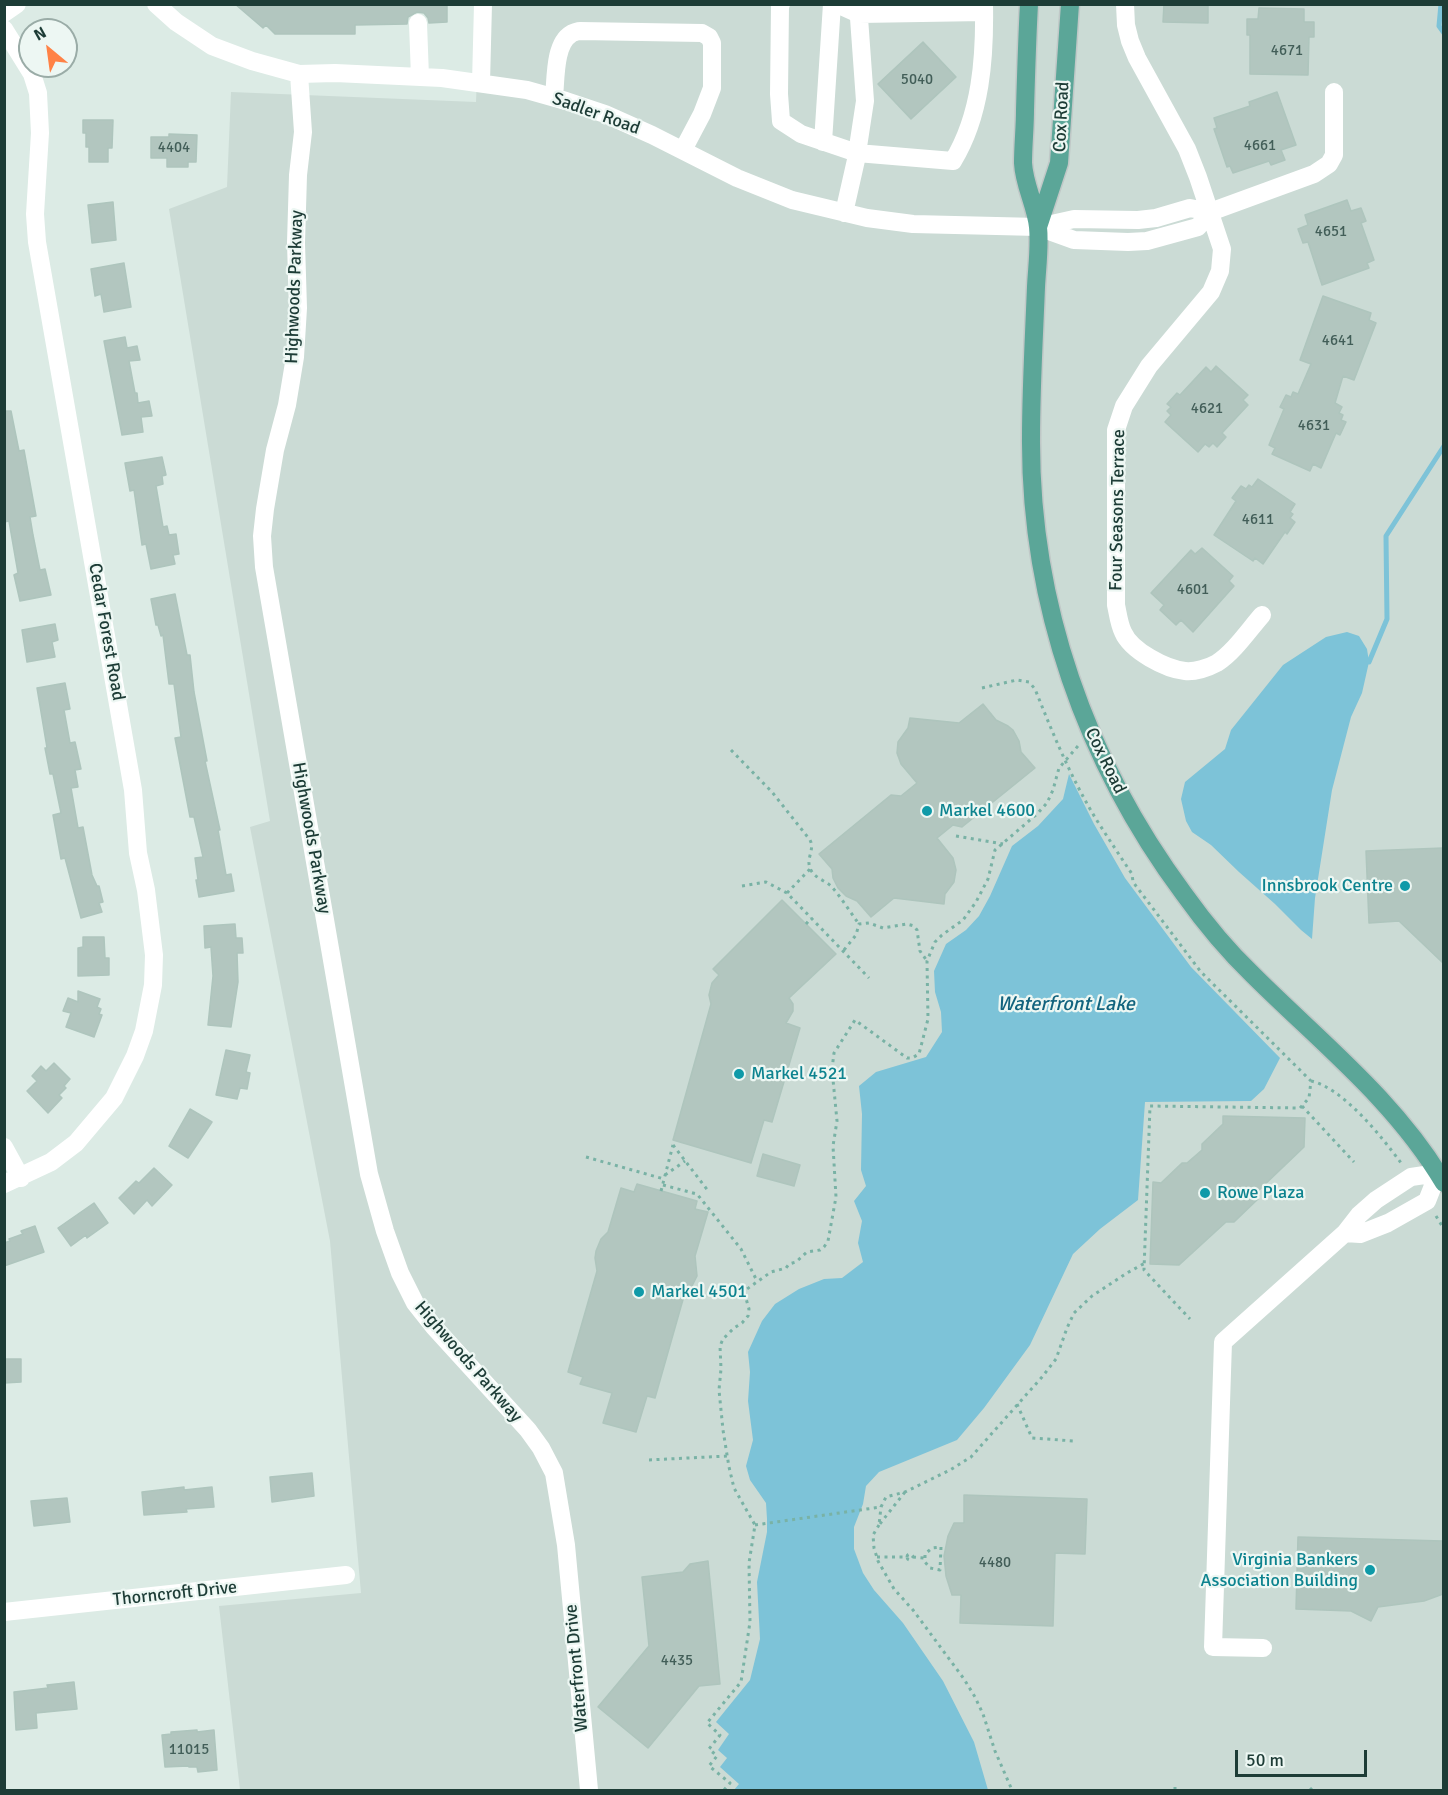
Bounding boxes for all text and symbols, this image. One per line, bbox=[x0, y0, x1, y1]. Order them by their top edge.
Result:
north arrow bbox=[18, 18, 78, 78]
text: N bbox=[31, 23, 50, 45]
house number: 4671 bbox=[1271, 42, 1303, 60]
house number: 5040 bbox=[901, 71, 933, 89]
street label: Cox Road bbox=[1049, 81, 1075, 153]
street label: Sadler Road bbox=[549, 88, 643, 140]
house number: 4661 bbox=[1244, 137, 1276, 155]
house number: 4404 bbox=[158, 139, 190, 157]
street label: Highwoods Parkway bbox=[282, 210, 308, 364]
house number: 4651 bbox=[1315, 223, 1347, 241]
house number: 4641 bbox=[1322, 332, 1354, 350]
house number: 4621 bbox=[1191, 400, 1223, 418]
house number: 4631 bbox=[1298, 417, 1330, 435]
street label: Four Seasons Terrace bbox=[1106, 429, 1130, 591]
house number: 4611 bbox=[1242, 511, 1274, 529]
street label: Cedar Forest Road bbox=[83, 562, 129, 702]
house number: 4601 bbox=[1177, 581, 1209, 599]
street label: Cox Road bbox=[1080, 725, 1130, 797]
street label: Highwoods Parkway bbox=[287, 760, 335, 916]
place label: Markel 4600 bbox=[939, 800, 1035, 822]
marker: Markel 4600 bbox=[920, 804, 934, 818]
place label: Innsbrook Centre bbox=[1262, 875, 1393, 897]
marker: Innsbrook Centre bbox=[1398, 879, 1412, 893]
water label: Waterfront Lake bbox=[997, 993, 1135, 1017]
place label: Markel 4521 bbox=[751, 1063, 847, 1085]
marker: Markel 4521 bbox=[732, 1067, 746, 1081]
place label: Rowe Plaza bbox=[1217, 1182, 1304, 1204]
marker: Rowe Plaza bbox=[1198, 1186, 1212, 1200]
place label: Markel 4501 bbox=[651, 1281, 747, 1303]
marker: Markel 4501 bbox=[632, 1285, 646, 1299]
street label: Highwoods Parkway bbox=[409, 1297, 527, 1427]
place label: Virginia Bankers Association Building bbox=[1201, 1549, 1358, 1592]
house number: 4480 bbox=[979, 1554, 1011, 1572]
marker: Virginia Bankers Association Building bbox=[1363, 1563, 1377, 1577]
street label: Thorncroft Drive bbox=[112, 1577, 238, 1611]
street label: Waterfront Drive bbox=[561, 1603, 593, 1733]
house number: 4435 bbox=[661, 1652, 693, 1670]
scale bar bbox=[1238, 1738, 1370, 1776]
house number: 11015 bbox=[169, 1741, 209, 1759]
text: 50 m bbox=[1246, 1749, 1284, 1771]

